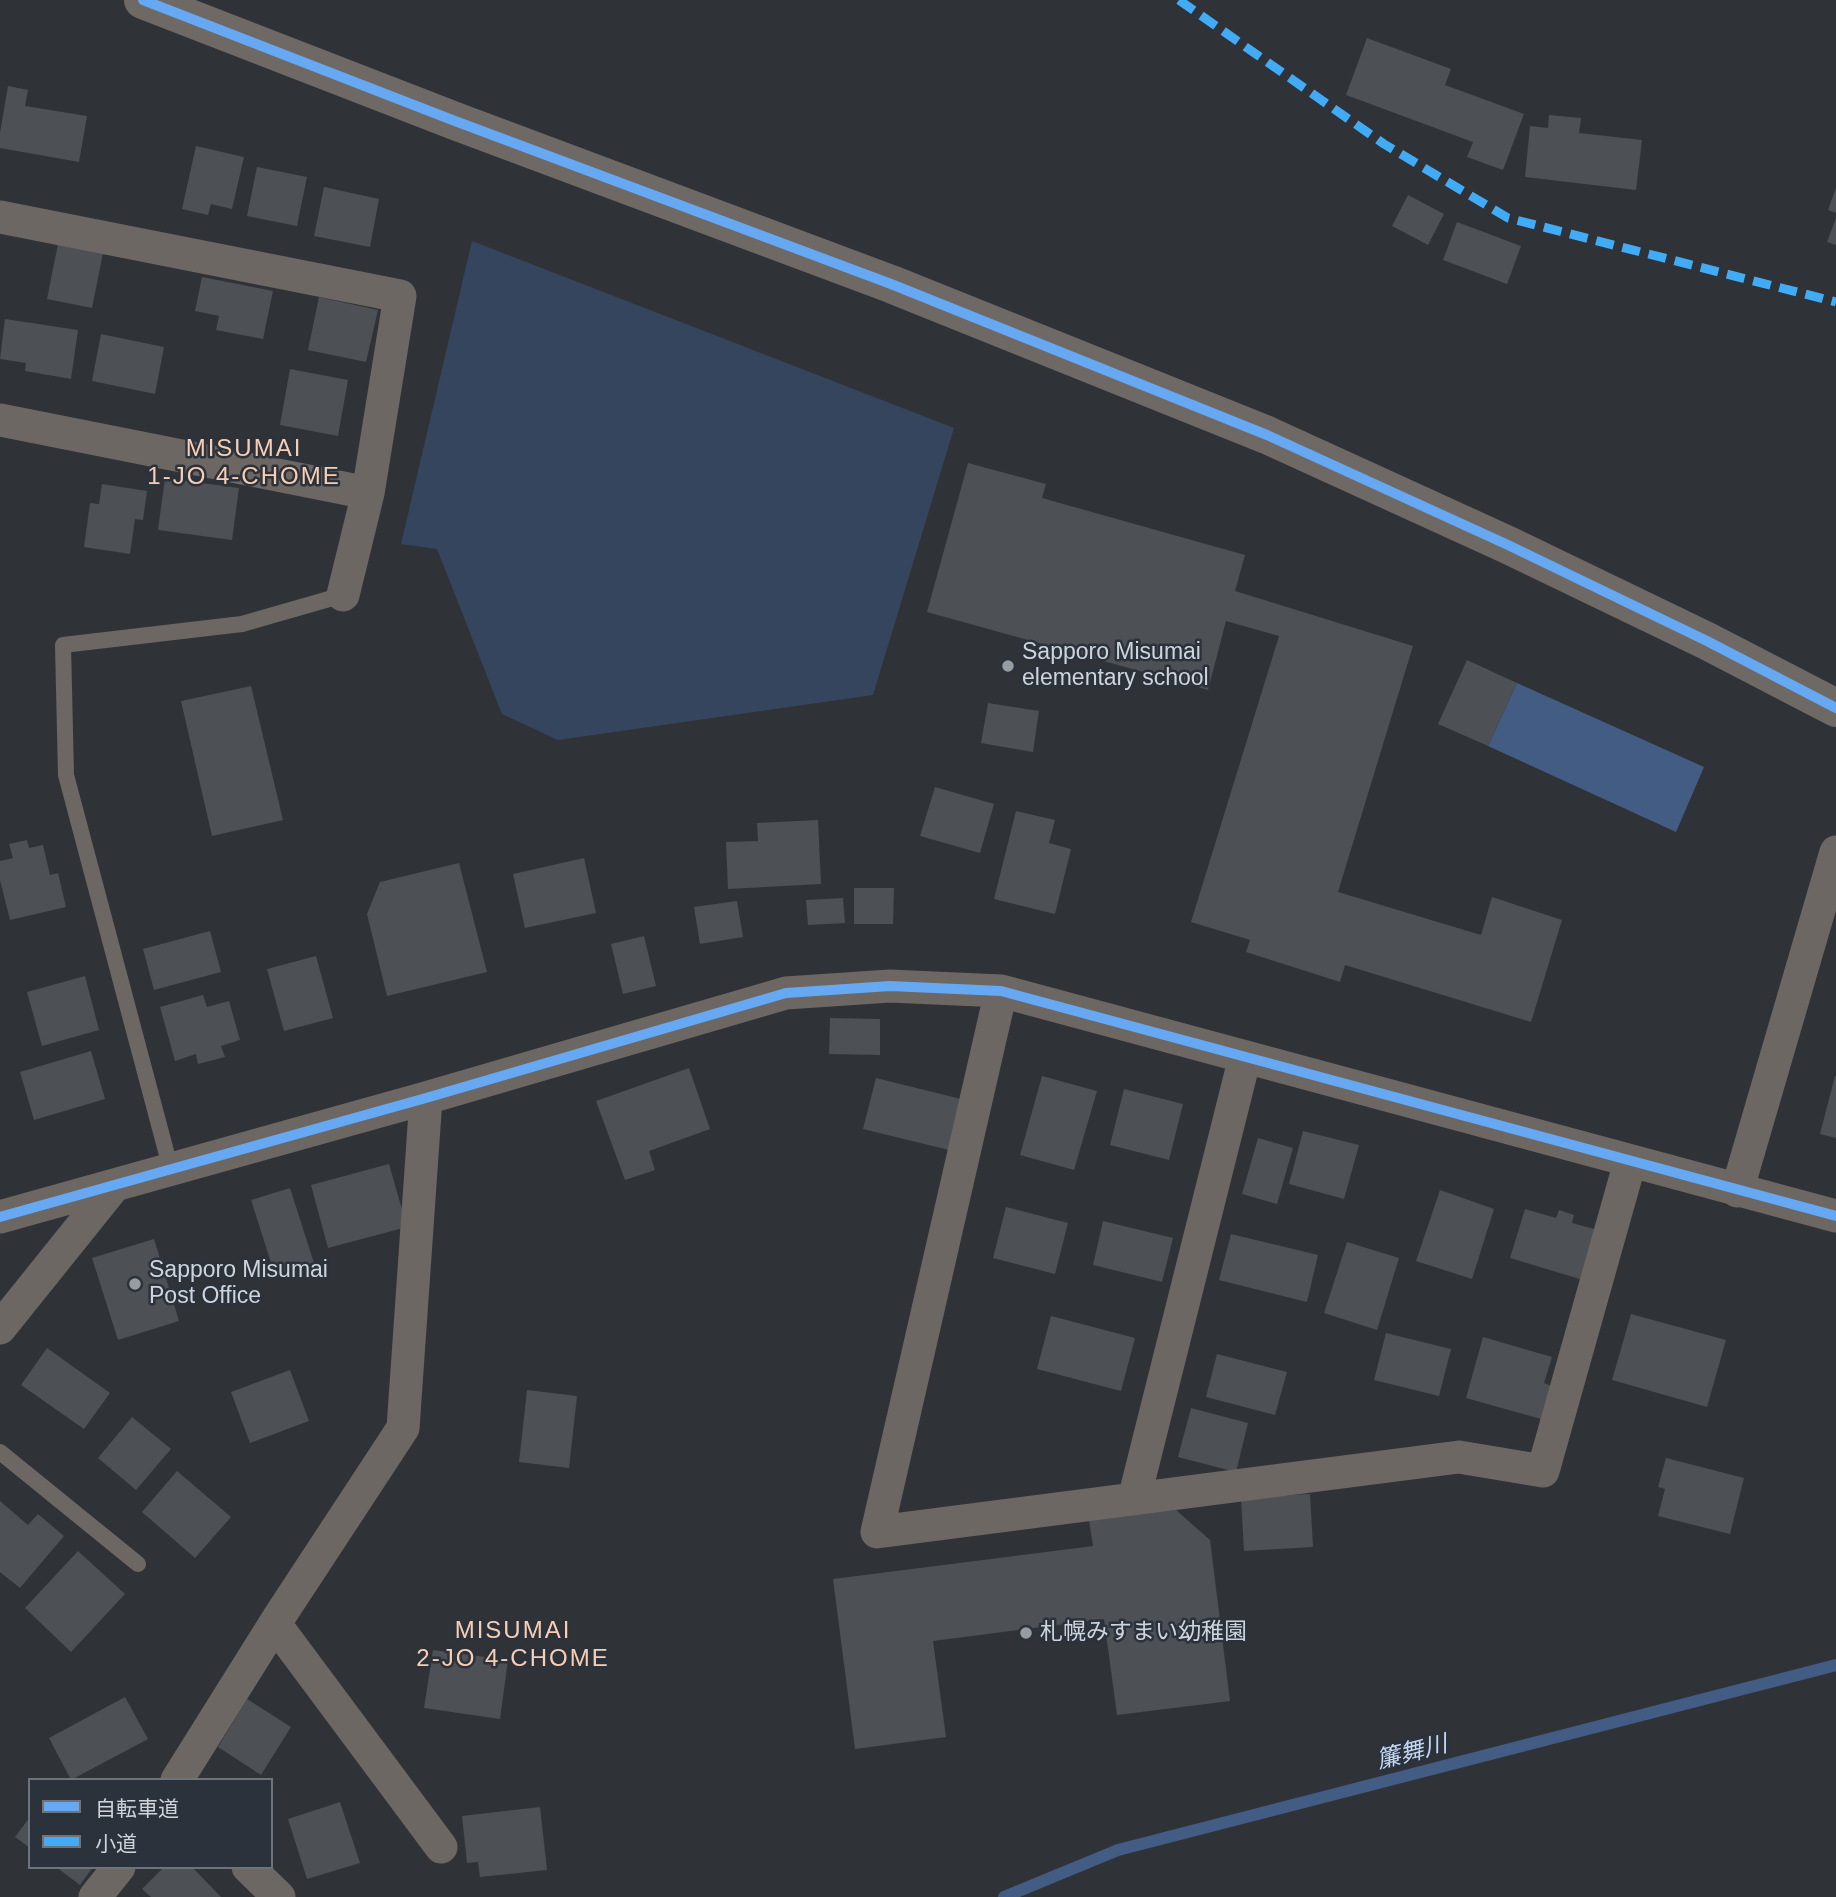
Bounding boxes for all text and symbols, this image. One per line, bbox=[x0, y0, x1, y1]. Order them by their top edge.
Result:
district label: MISUMAI 1-JO 4-CHOME bbox=[149, 435, 339, 491]
place label: Sapporo Misumai elementary school bbox=[1022, 639, 1209, 693]
marker: Sapporo Misumai elementary school bbox=[1000, 658, 1016, 674]
place label: Sapporo Misumai Post Office bbox=[149, 1257, 328, 1311]
marker: Sapporo Misumai Post Office bbox=[127, 1276, 143, 1292]
district label: MISUMAI 2-JO 4-CHOME bbox=[418, 1617, 608, 1673]
place label: 札幌みすまい幼稚園 bbox=[1040, 1619, 1247, 1647]
marker: 札幌みすまい幼稚園 bbox=[1018, 1625, 1034, 1641]
water label: 簾舞川 bbox=[1374, 1730, 1450, 1776]
legend bbox=[28, 1778, 273, 1869]
text: 自転車道 bbox=[95, 1797, 179, 1820]
text: 小道 bbox=[95, 1832, 137, 1855]

